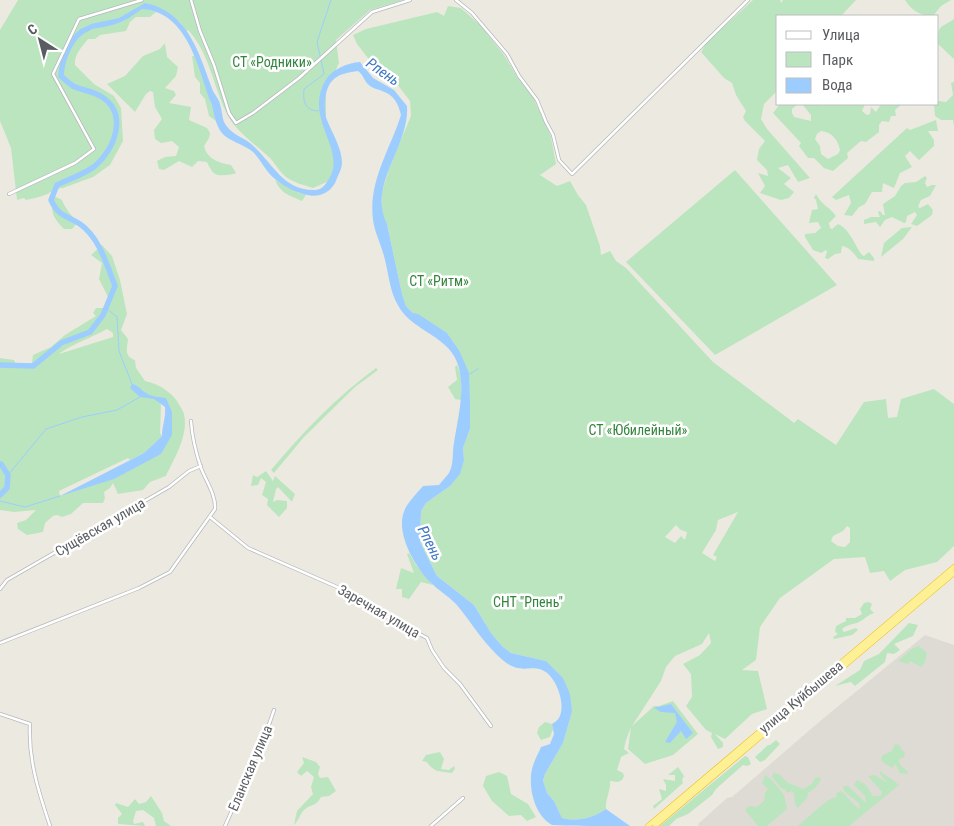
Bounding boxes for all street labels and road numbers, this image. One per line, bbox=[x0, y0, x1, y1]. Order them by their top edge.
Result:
street label: Сущёвская улица bbox=[52, 495, 148, 559]
street label: Заречная улица bbox=[335, 581, 423, 641]
street label: улица Куйбышева bbox=[756, 657, 846, 737]
street label: Еланская улица bbox=[225, 723, 275, 813]

